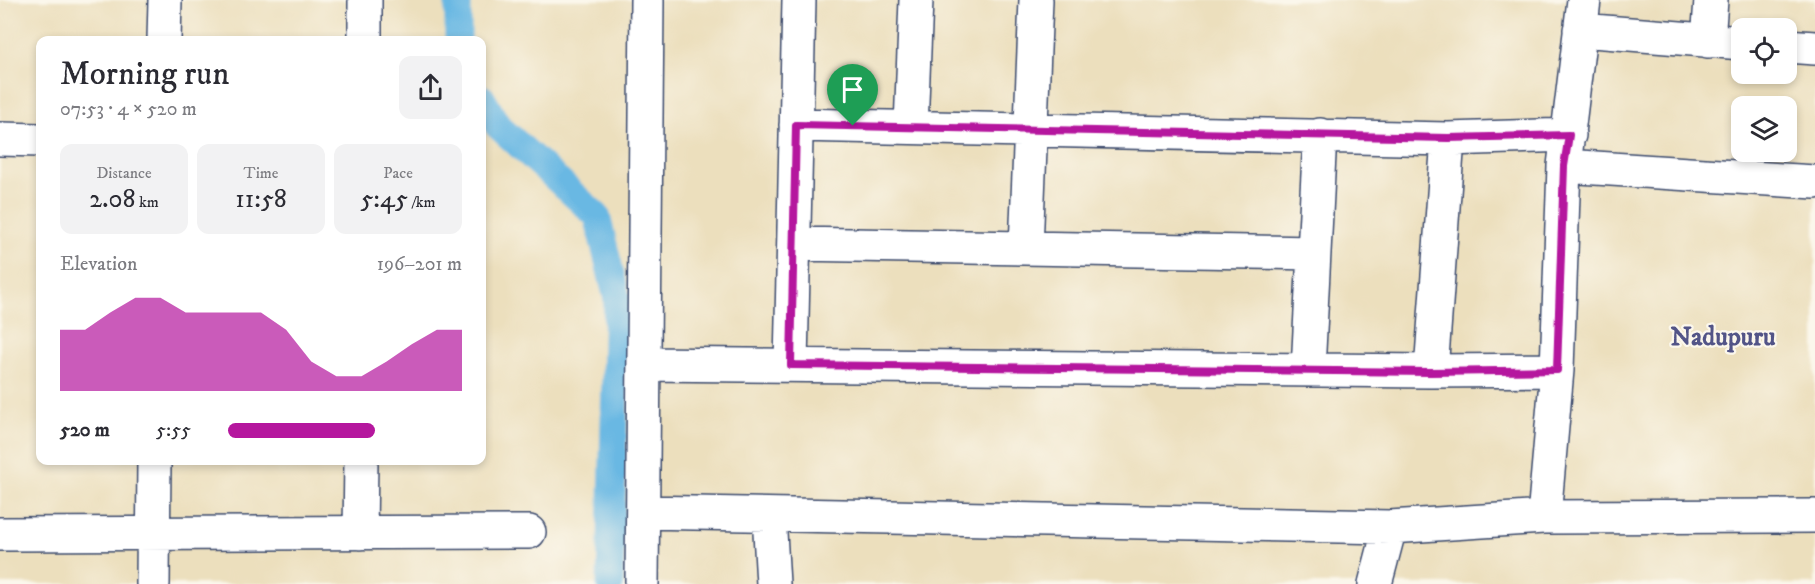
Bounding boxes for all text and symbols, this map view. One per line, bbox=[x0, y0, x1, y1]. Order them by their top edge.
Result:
map controls bbox=[1731, 18, 1797, 162]
button: locate bbox=[1731, 18, 1797, 84]
text: Morning run bbox=[60, 54, 229, 95]
button: share bbox=[399, 56, 462, 119]
pin bbox=[827, 64, 878, 126]
icon: arrive bbox=[836, 73, 869, 106]
button: layers bbox=[1731, 96, 1797, 162]
text: 07:53 · 4 × 520 m bbox=[60, 97, 197, 122]
text: Distance bbox=[96, 163, 152, 183]
text: Time bbox=[244, 163, 278, 183]
text: Pace bbox=[383, 163, 413, 183]
text: 2.08 bbox=[89, 183, 135, 216]
text: 11:58 bbox=[235, 183, 287, 216]
text: 5:45 bbox=[360, 183, 408, 216]
text: km bbox=[135, 192, 159, 212]
text: /km bbox=[408, 192, 436, 212]
text: Elevation bbox=[60, 252, 137, 277]
text: 196–201 m bbox=[377, 252, 462, 277]
district label: Nadupuru bbox=[1670, 321, 1776, 354]
text: 520 m bbox=[60, 418, 110, 443]
text: 5:55 bbox=[156, 418, 191, 443]

